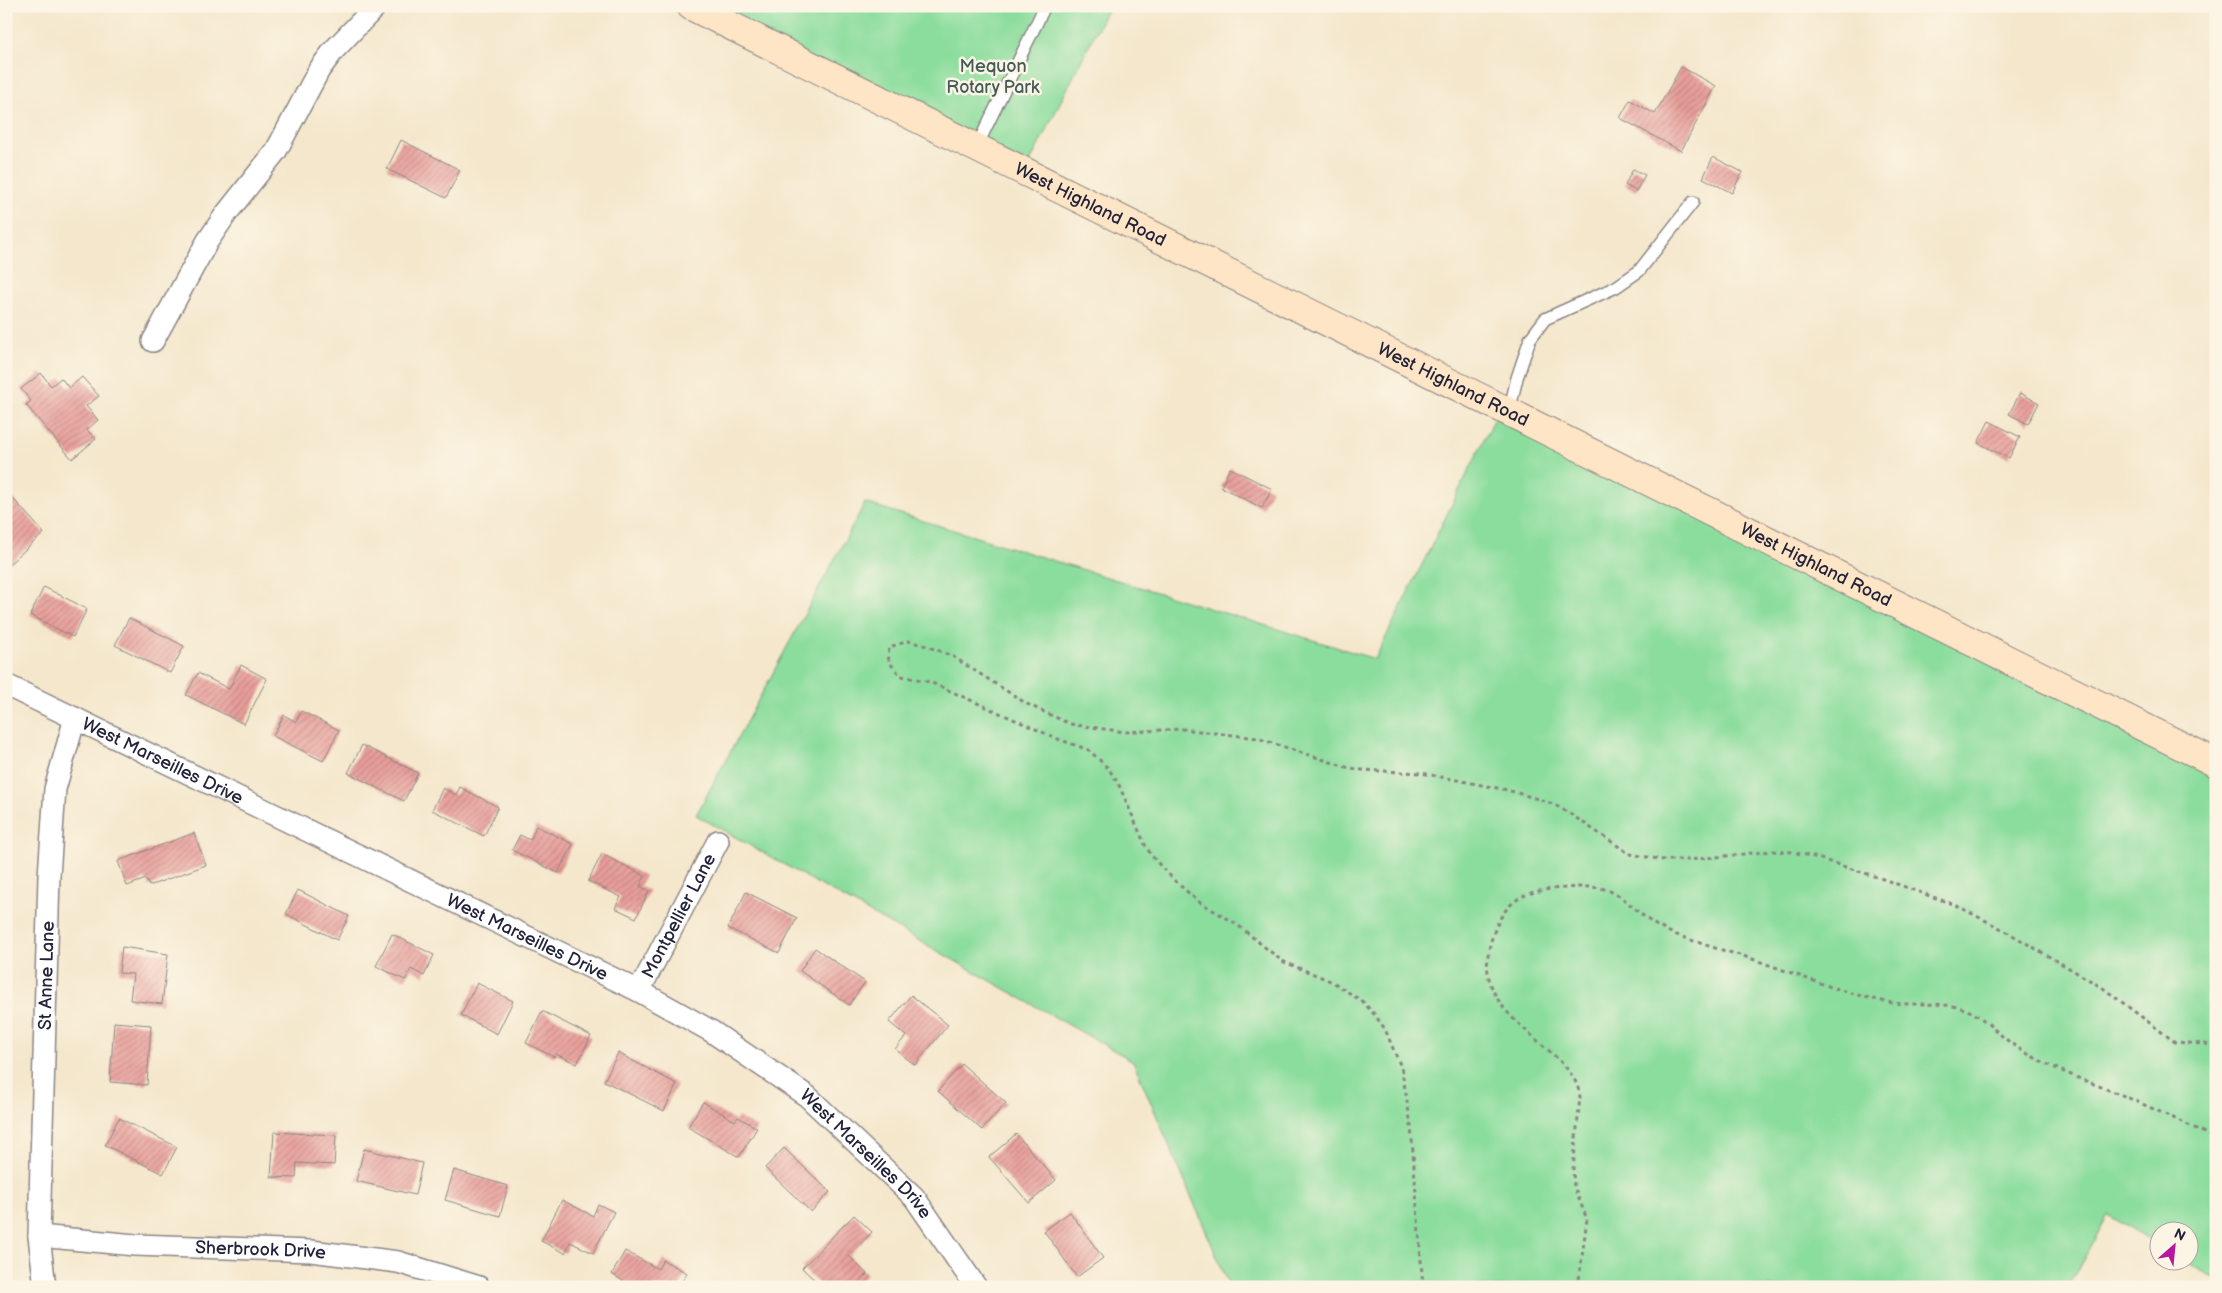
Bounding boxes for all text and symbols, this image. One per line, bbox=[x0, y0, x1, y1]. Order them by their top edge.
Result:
park label: Mequon Rotary Park bbox=[946, 56, 1040, 98]
street label: West Highland Road bbox=[1011, 158, 1170, 251]
street label: West Highland Road bbox=[1374, 338, 1532, 431]
street label: West Highland Road bbox=[1737, 518, 1895, 611]
street label: West Marseilles Drive bbox=[79, 713, 247, 809]
street label: Montpellier Lane bbox=[637, 850, 720, 982]
street label: West Marseilles Drive bbox=[443, 889, 611, 985]
street label: St Anne Lane bbox=[34, 920, 58, 1030]
street label: West Marseilles Drive bbox=[796, 1085, 936, 1223]
north arrow bbox=[2150, 1220, 2200, 1270]
text: N bbox=[2171, 1225, 2188, 1245]
street label: Sherbrook Drive bbox=[195, 1237, 327, 1263]

